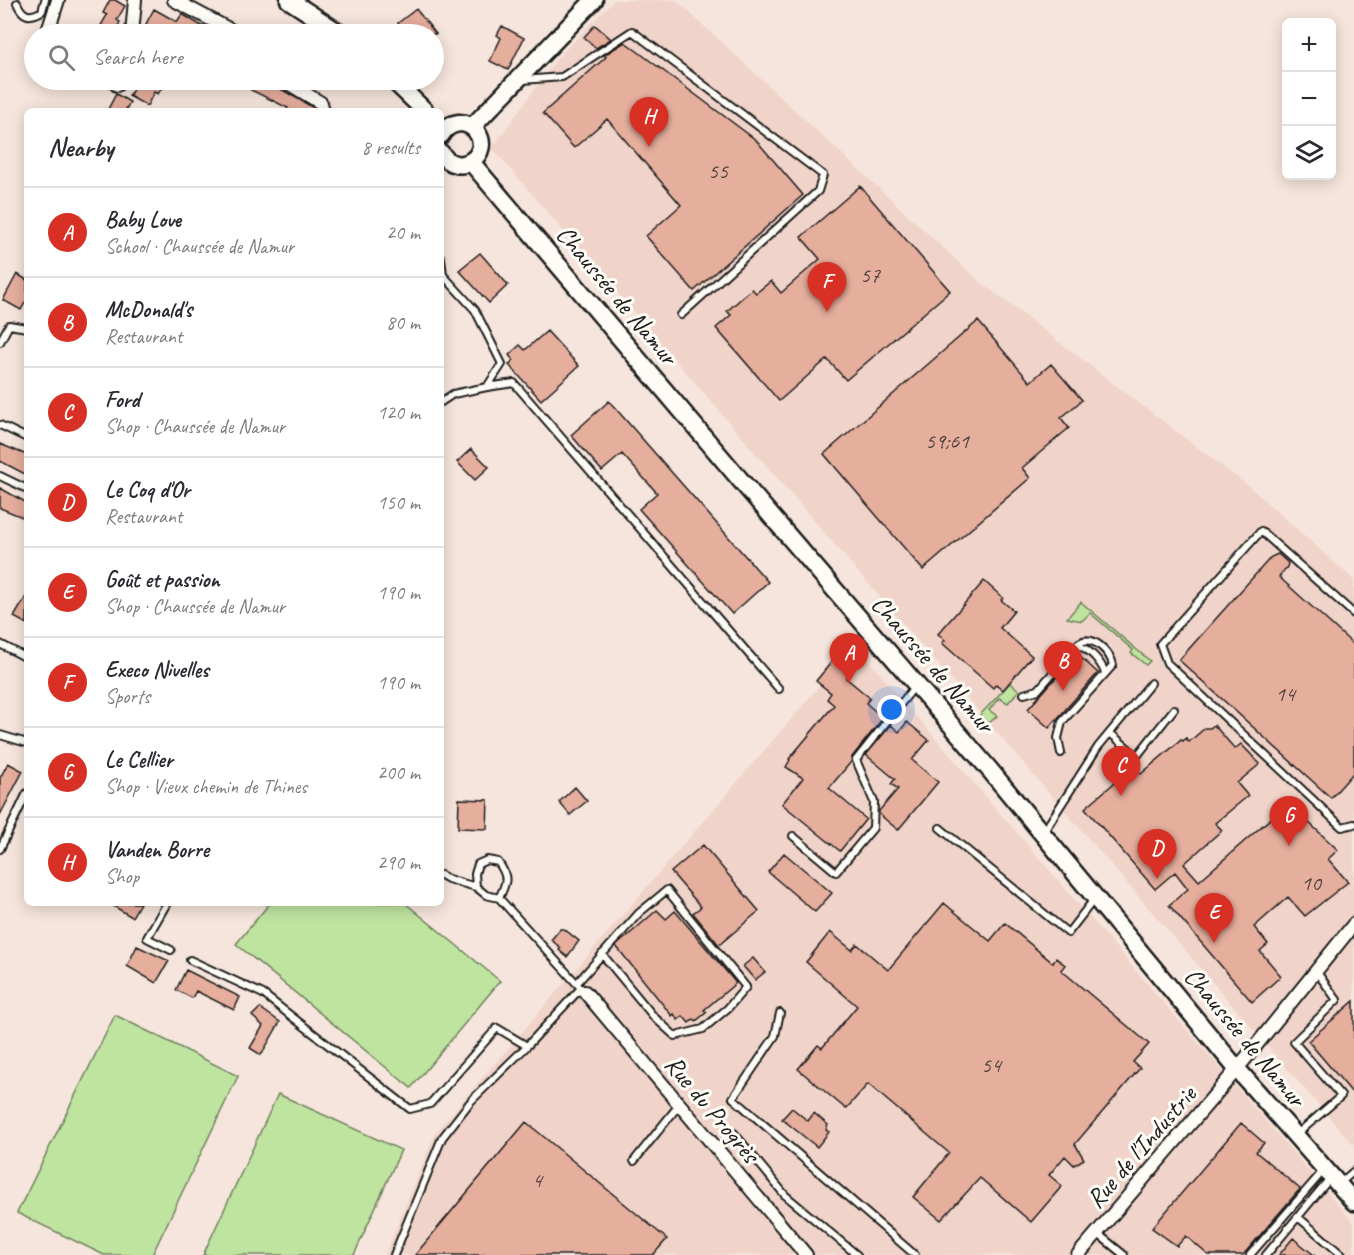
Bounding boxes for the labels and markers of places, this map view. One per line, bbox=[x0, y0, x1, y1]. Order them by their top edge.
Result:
pin: H bbox=[630, 98, 668, 147]
pin: F bbox=[808, 262, 846, 312]
pin: A bbox=[830, 634, 868, 683]
pin: B bbox=[1044, 642, 1082, 691]
pin: C bbox=[1102, 746, 1140, 796]
pin: G bbox=[1270, 796, 1308, 846]
pin: D bbox=[1138, 830, 1176, 879]
pin: E bbox=[1194, 894, 1234, 943]

